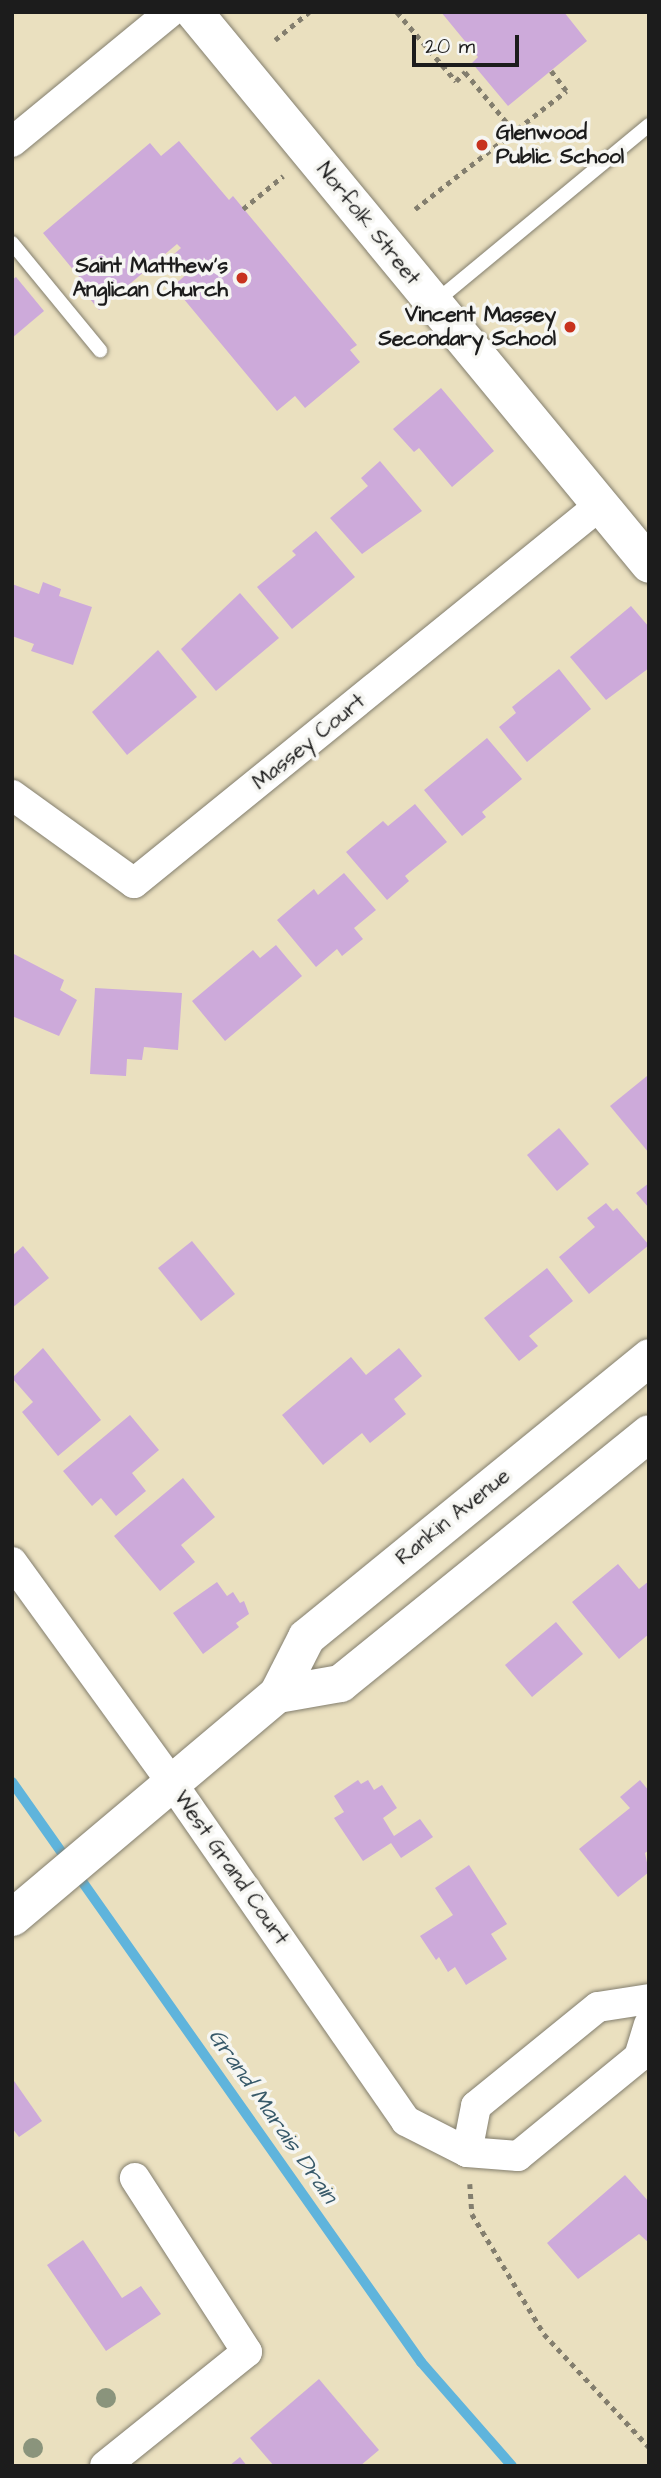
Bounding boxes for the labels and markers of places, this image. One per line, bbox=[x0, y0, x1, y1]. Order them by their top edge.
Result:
place label: Glenwood Public School bbox=[496, 120, 624, 170]
marker: Glenwood Public School bbox=[474, 137, 490, 153]
place label: Saint Matthew's Anglican Church bbox=[73, 253, 228, 303]
marker: Saint Matthew's Anglican Church bbox=[234, 270, 250, 286]
place label: Vincent Massey Secondary School bbox=[378, 302, 556, 352]
marker: Vincent Massey Secondary School bbox=[562, 319, 578, 335]

